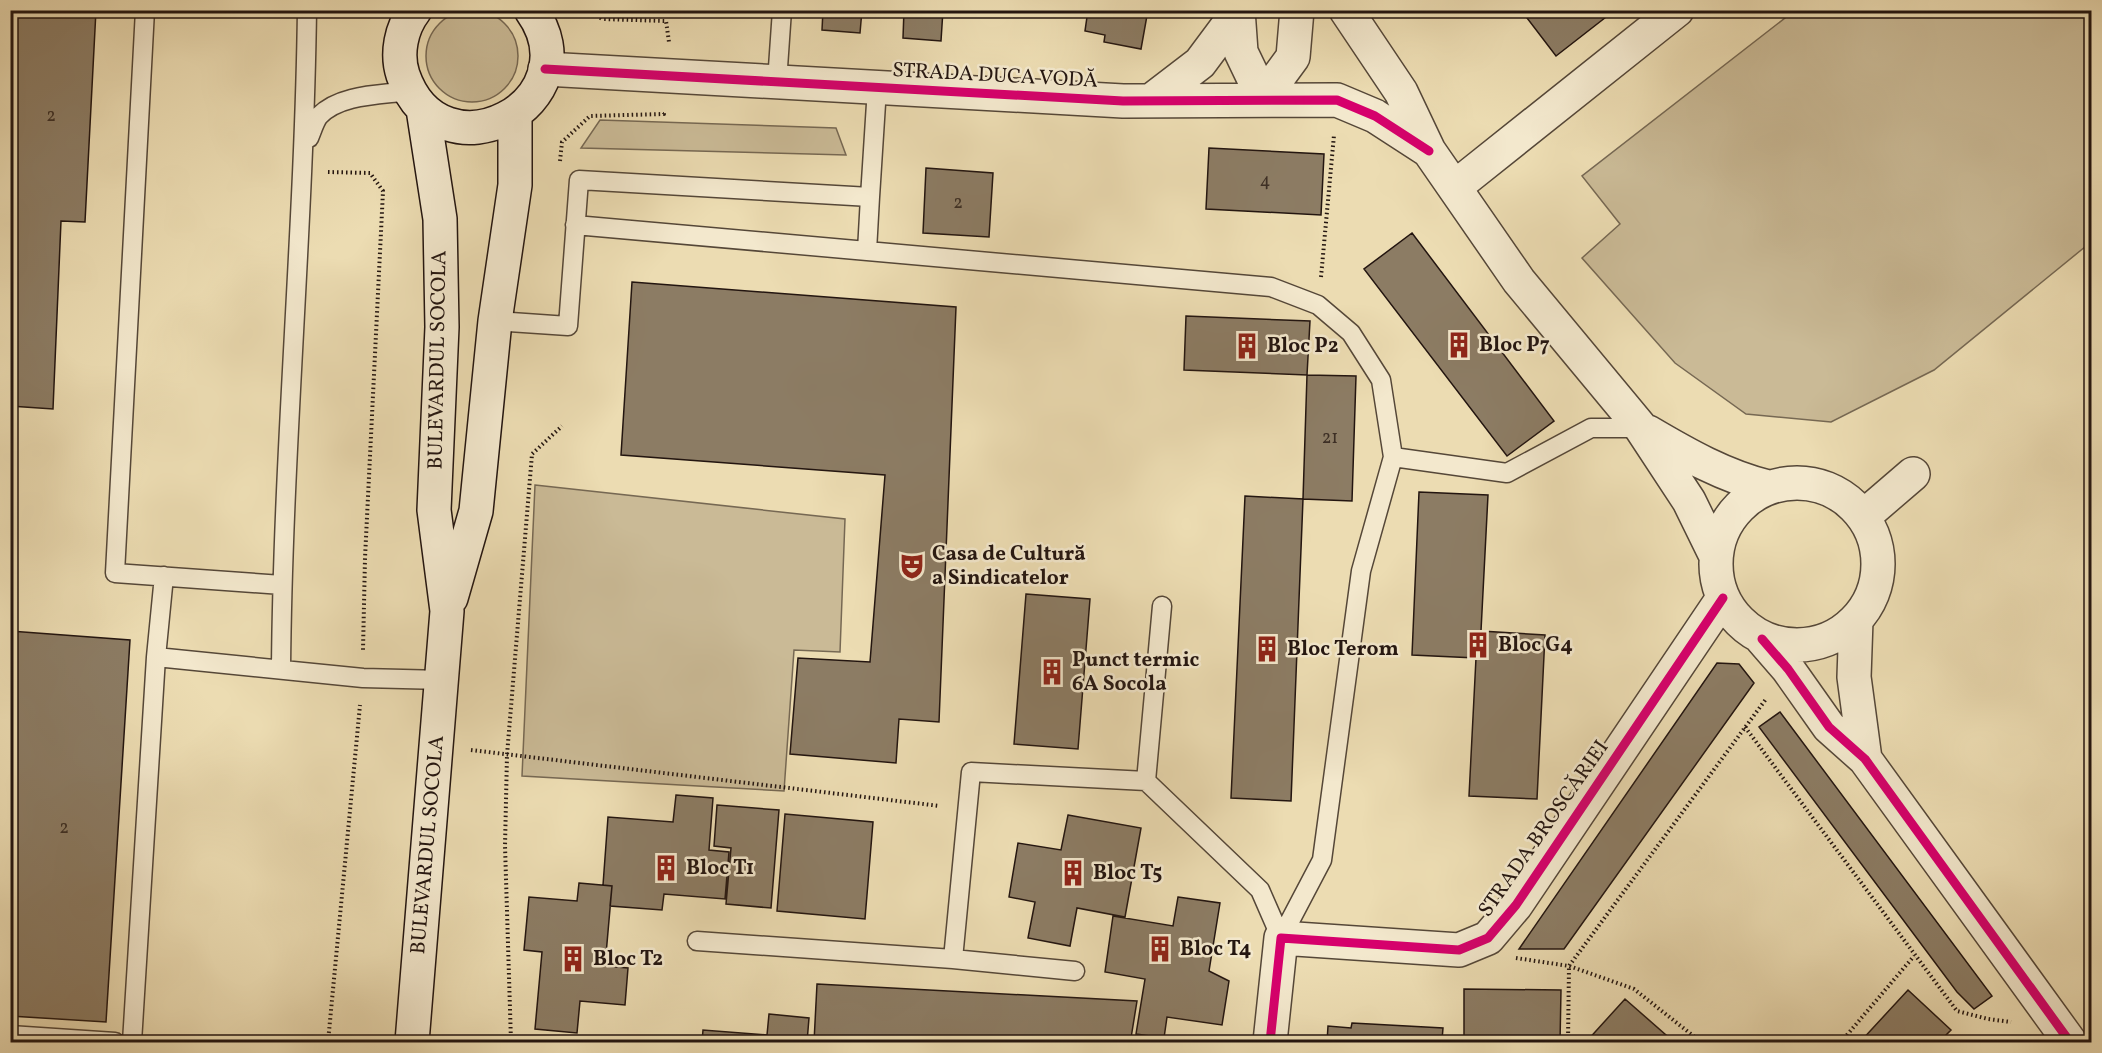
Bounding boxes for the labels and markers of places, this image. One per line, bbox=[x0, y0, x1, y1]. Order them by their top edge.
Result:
building icon: Bloc P7 bbox=[1444, 330, 1474, 360]
building icon: Bloc P2 bbox=[1232, 331, 1262, 361]
place label: Bloc P7 bbox=[1479, 331, 1550, 360]
place label: Bloc P2 bbox=[1267, 332, 1339, 361]
place label: Casa de Cultură a Sindicatelor bbox=[932, 540, 1086, 593]
theatre icon: Casa de Cultură a Sindicatelor bbox=[897, 551, 927, 581]
building icon: Bloc G4 bbox=[1463, 630, 1493, 660]
place label: Bloc G4 bbox=[1498, 631, 1573, 660]
building icon: Bloc Terom bbox=[1252, 634, 1282, 664]
place label: Bloc Terom bbox=[1287, 635, 1399, 664]
place label: Punct termic 6A Socola bbox=[1072, 646, 1200, 699]
building icon: Punct termic 6A Socola bbox=[1037, 657, 1067, 687]
building icon: Bloc T1 bbox=[651, 853, 681, 883]
place label: Bloc T1 bbox=[686, 854, 754, 883]
building icon: Bloc T5 bbox=[1058, 858, 1088, 888]
place label: Bloc T5 bbox=[1093, 859, 1162, 888]
building icon: Bloc T4 bbox=[1145, 934, 1175, 964]
place label: Bloc T4 bbox=[1180, 935, 1252, 964]
building icon: Bloc T2 bbox=[558, 944, 588, 974]
place label: Bloc T2 bbox=[593, 945, 663, 974]

